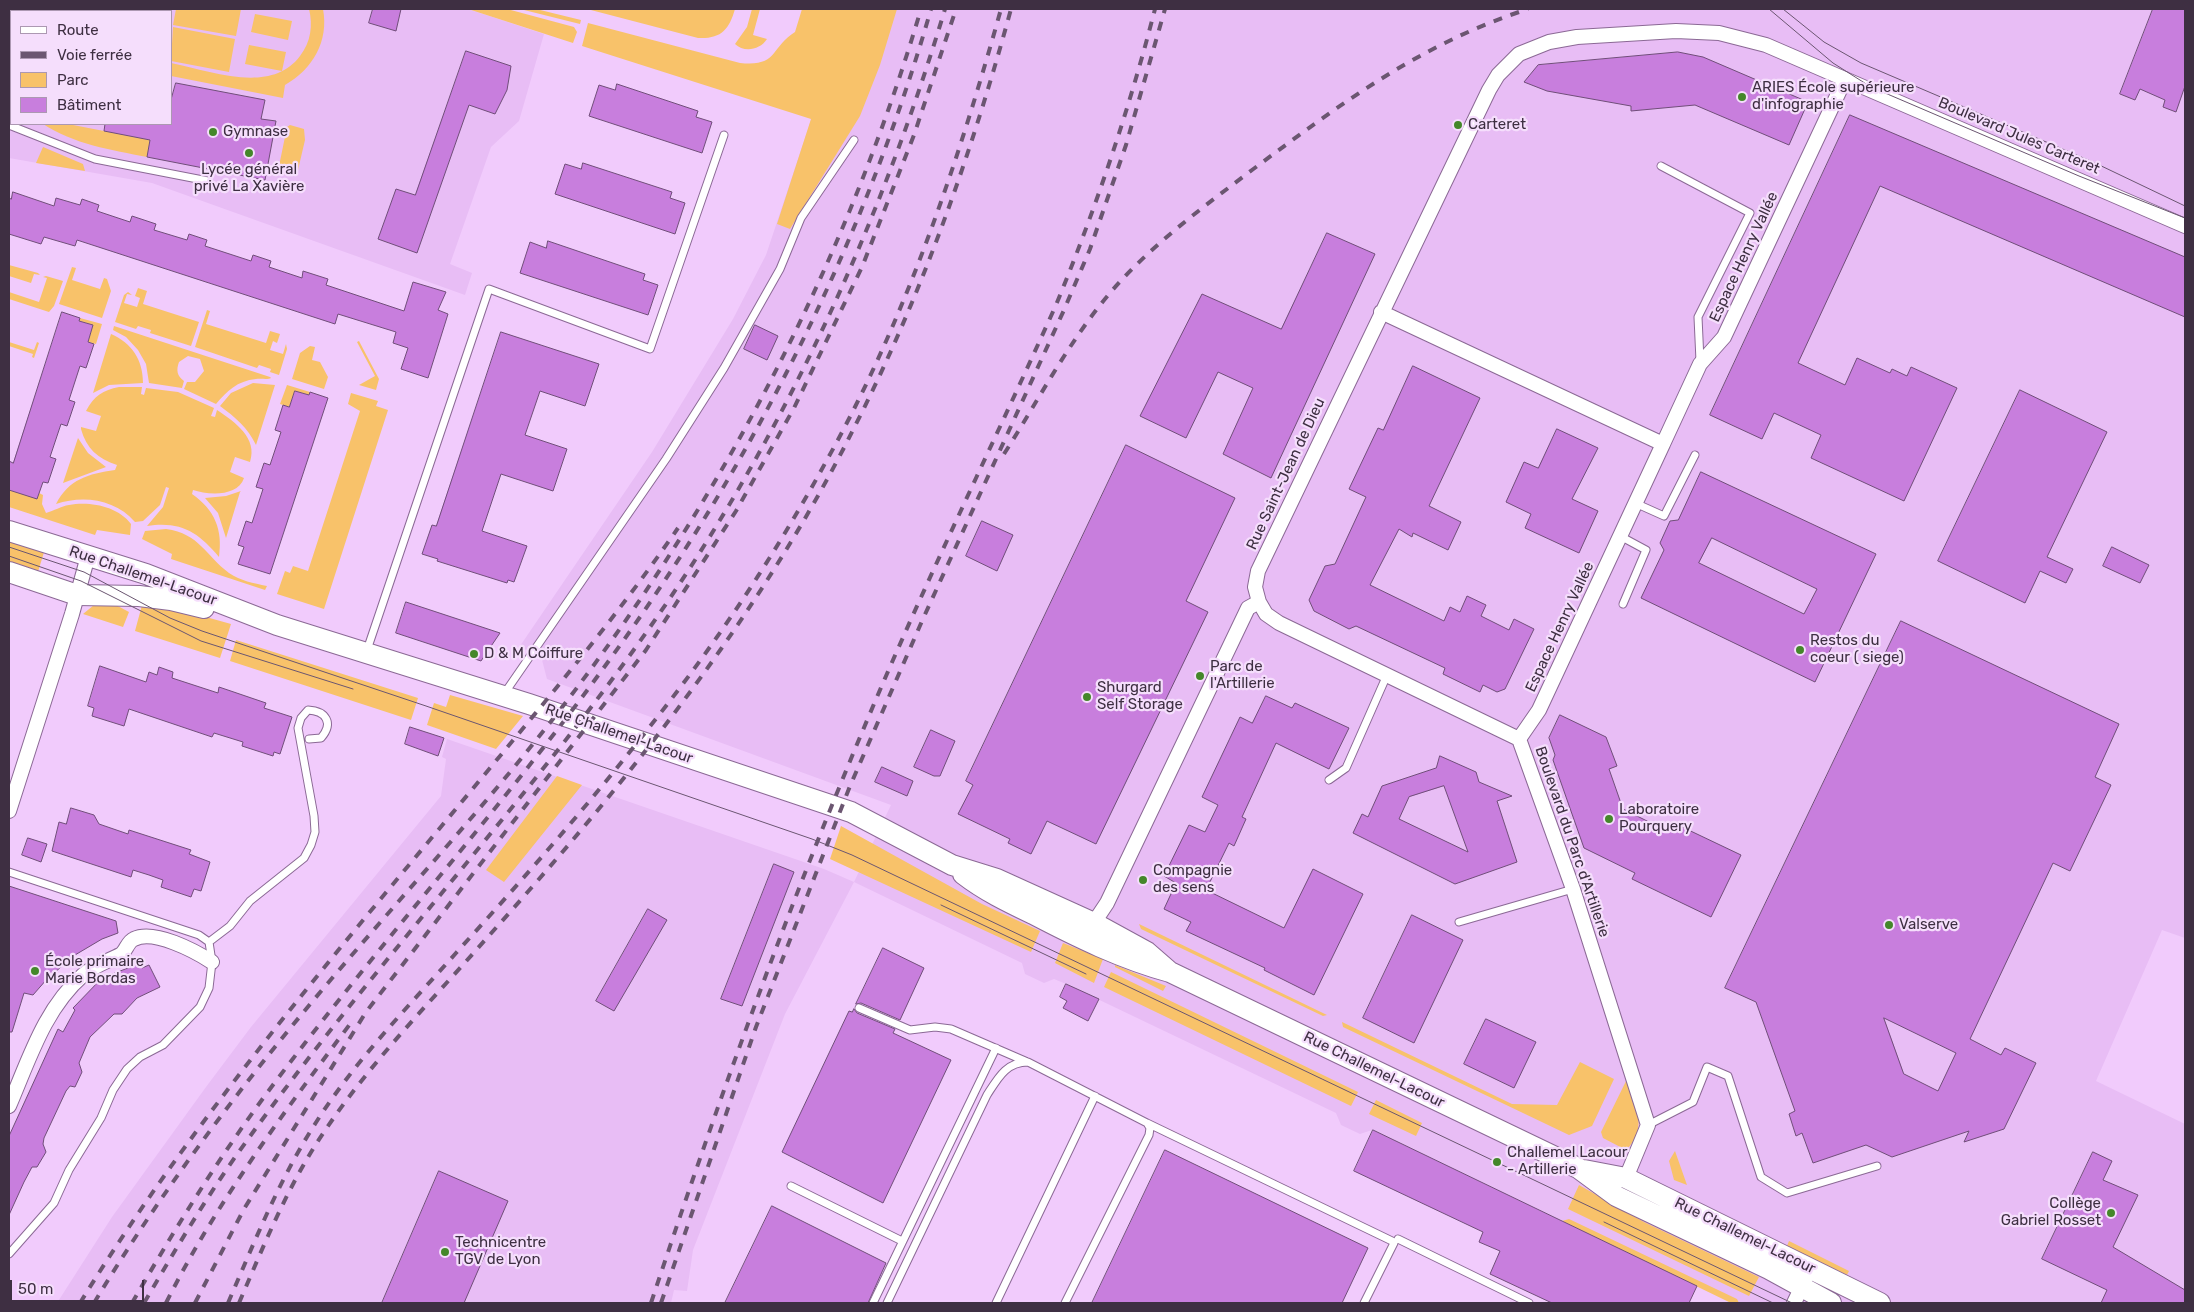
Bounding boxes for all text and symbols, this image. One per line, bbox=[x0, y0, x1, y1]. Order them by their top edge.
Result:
legend bbox=[10, 10, 172, 125]
text: Route bbox=[57, 21, 99, 39]
text: Voie ferrée bbox=[57, 46, 132, 64]
text: Parc bbox=[57, 71, 89, 89]
place label: ARIES École supérieure d'infographie bbox=[1752, 79, 1914, 114]
marker: ARIES École supérieure d'infographie bbox=[1736, 91, 1748, 103]
street label: Boulevard Jules Carteret bbox=[1936, 94, 2102, 178]
text: Bâtiment bbox=[57, 96, 121, 114]
place label: Carteret bbox=[1468, 116, 1526, 134]
marker: Carteret bbox=[1452, 119, 1464, 131]
place label: Gymnase bbox=[223, 123, 288, 141]
marker: Gymnase bbox=[207, 126, 219, 138]
marker: Lycée général privé La Xavière bbox=[243, 147, 255, 159]
place label: Lycée général privé La Xavière bbox=[194, 161, 304, 196]
street label: Espace Henry Vallée bbox=[1706, 189, 1782, 325]
street label: Rue Saint-Jean de Dieu bbox=[1243, 395, 1329, 553]
street label: Rue Challemel-Lacour bbox=[67, 542, 219, 610]
street label: Espace Henry Vallée bbox=[1522, 559, 1598, 695]
place label: Restos du coeur ( siege) bbox=[1810, 632, 1904, 667]
marker: Restos du coeur ( siege) bbox=[1794, 644, 1806, 656]
place label: D & M Coiffure bbox=[484, 645, 583, 663]
marker: D & M Coiffure bbox=[468, 648, 480, 660]
place label: Parc de l'Artillerie bbox=[1210, 658, 1275, 693]
marker: Parc de l'Artillerie bbox=[1194, 670, 1206, 682]
place label: Shurgard Self Storage bbox=[1097, 679, 1183, 714]
marker: Shurgard Self Storage bbox=[1081, 691, 1093, 703]
street label: Rue Challemel-Lacour bbox=[543, 700, 695, 768]
street label: Boulevard du Parc d'Artillerie bbox=[1531, 744, 1613, 940]
place label: Laboratoire Pourquery bbox=[1619, 801, 1699, 836]
marker: Laboratoire Pourquery bbox=[1603, 813, 1615, 825]
place label: Compagnie des sens bbox=[1153, 862, 1232, 897]
marker: Compagnie des sens bbox=[1137, 874, 1149, 886]
place label: Valserve bbox=[1899, 916, 1958, 934]
marker: Valserve bbox=[1883, 919, 1895, 931]
place label: École primaire Marie Bordas bbox=[45, 953, 144, 988]
marker: École primaire Marie Bordas bbox=[29, 965, 41, 977]
street label: Rue Challemel-Lacour bbox=[1300, 1028, 1448, 1112]
place label: Challemel Lacour - Artillerie bbox=[1507, 1144, 1627, 1179]
marker: Challemel Lacour - Artillerie bbox=[1491, 1156, 1503, 1168]
street label: Rue Challemel-Lacour bbox=[1671, 1194, 1819, 1278]
place label: Collège Gabriel Rosset bbox=[2001, 1195, 2101, 1230]
marker: Collège Gabriel Rosset bbox=[2105, 1207, 2117, 1219]
place label: Technicentre TGV de Lyon bbox=[455, 1234, 546, 1269]
marker: Technicentre TGV de Lyon bbox=[439, 1246, 451, 1258]
scale bar bbox=[12, 1270, 146, 1302]
text: 50 m bbox=[18, 1280, 53, 1298]

